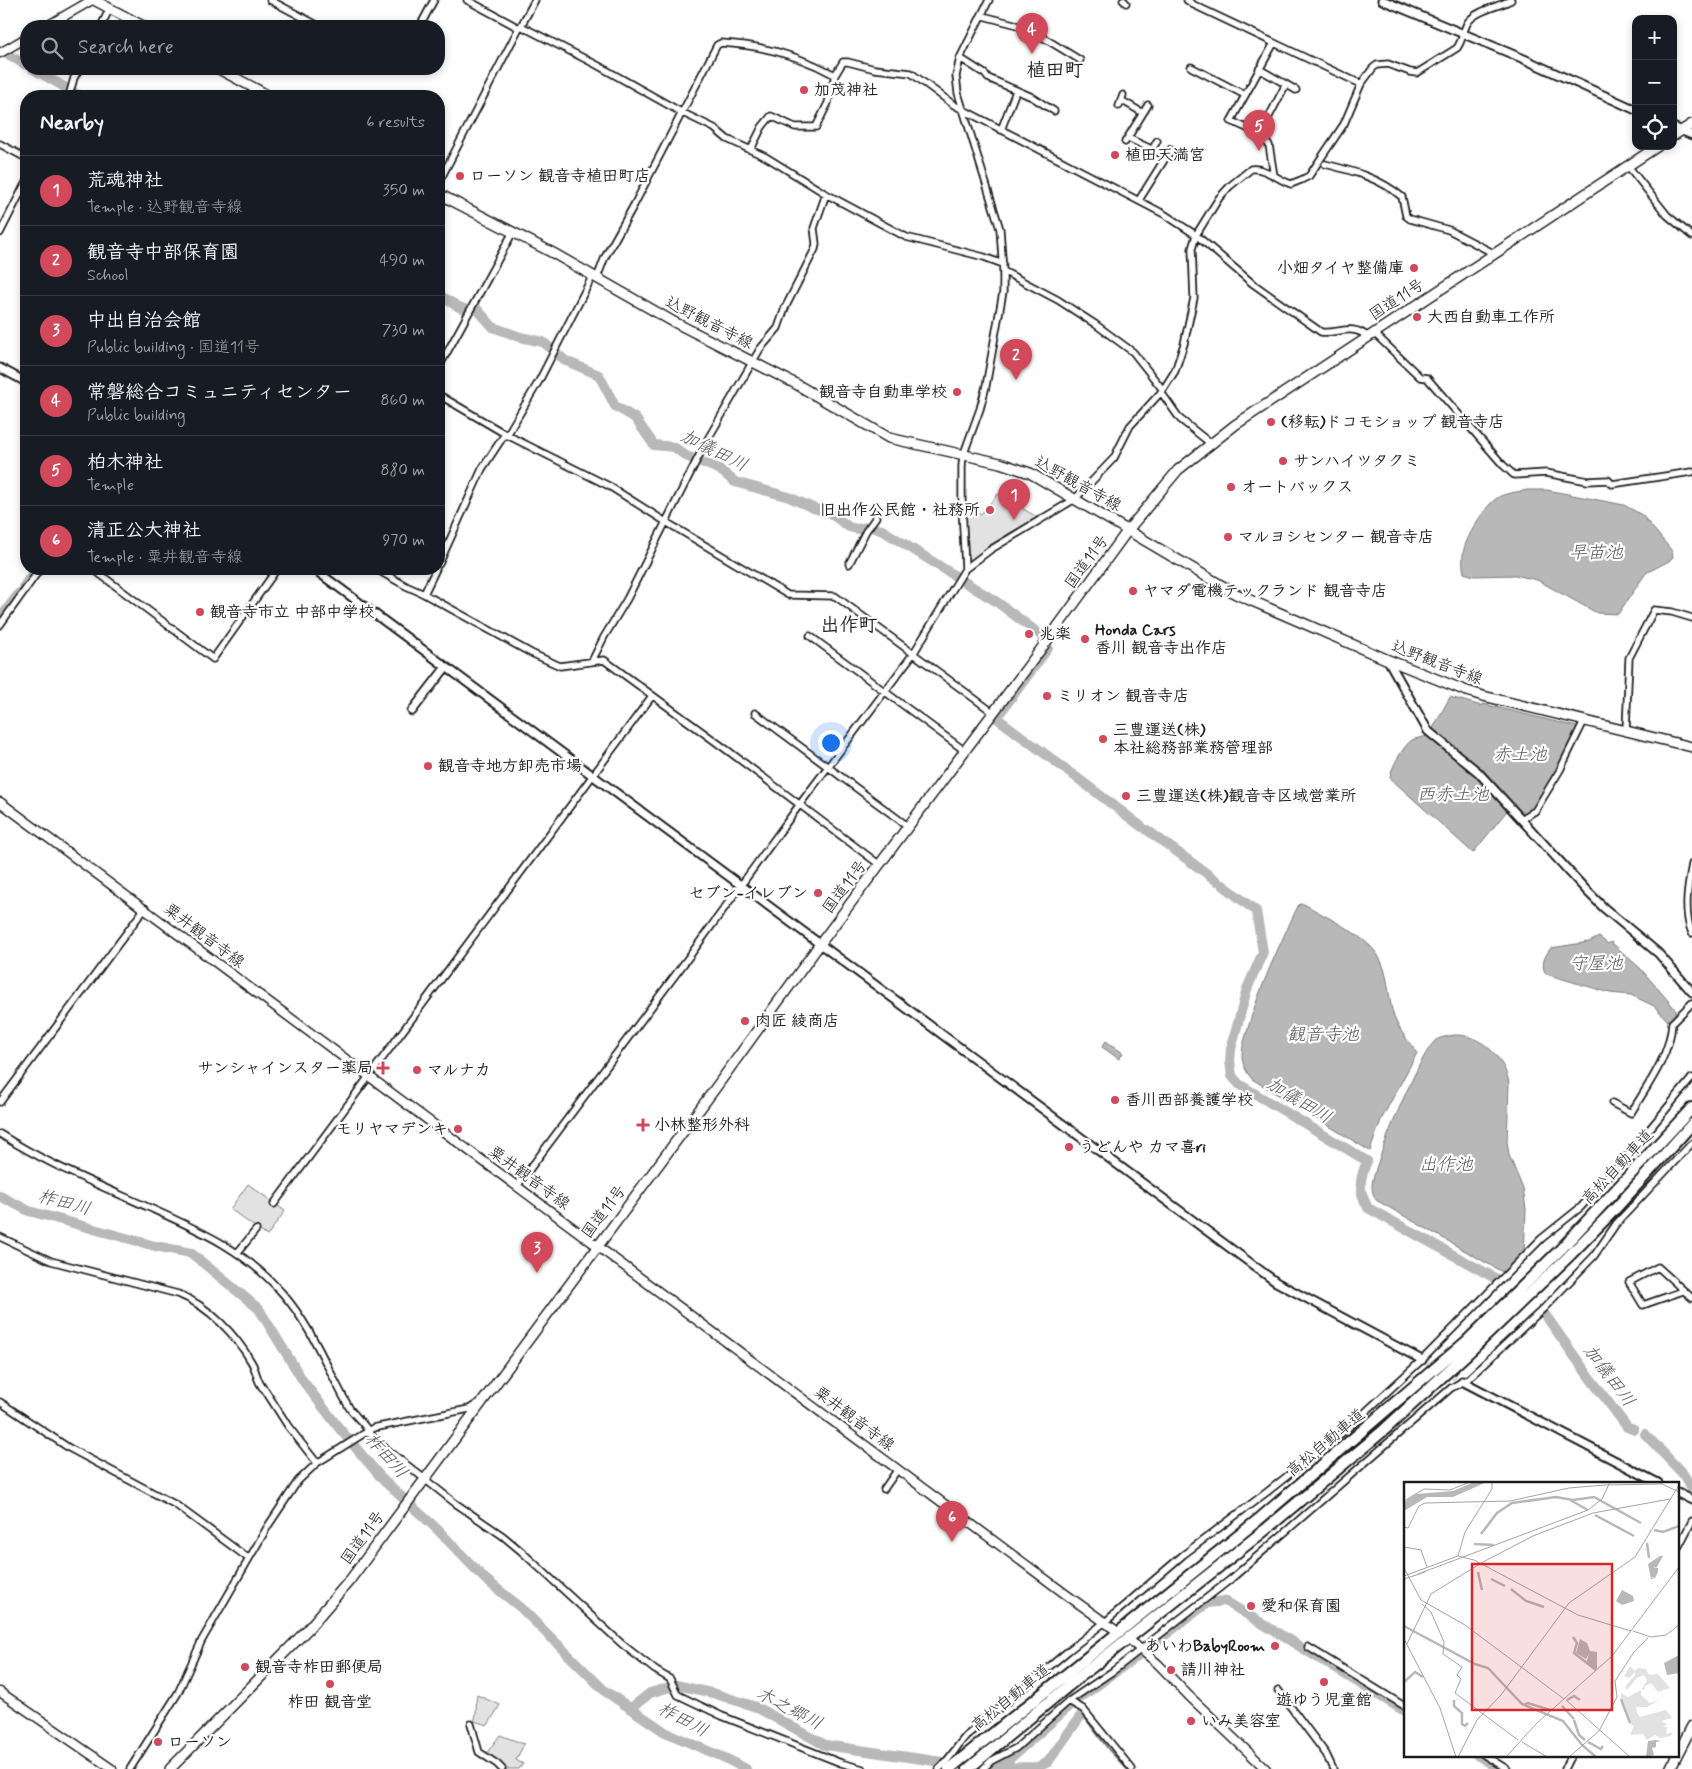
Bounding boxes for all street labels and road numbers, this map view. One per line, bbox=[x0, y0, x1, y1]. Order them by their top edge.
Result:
street label: 国道11号 bbox=[1365, 274, 1429, 326]
street label: 込野観音寺線 bbox=[661, 292, 757, 354]
street label: 込野観音寺線 bbox=[1031, 452, 1125, 516]
street label: 国道11号 bbox=[1060, 531, 1114, 593]
street label: 込野観音寺線 bbox=[1388, 636, 1486, 690]
street label: 国道11号 bbox=[818, 856, 872, 918]
street label: 粟井観音寺線 bbox=[159, 899, 249, 973]
street label: 高松自動車道 bbox=[1578, 1125, 1658, 1209]
street label: 粟井観音寺線 bbox=[484, 1141, 574, 1215]
street label: 国道11号 bbox=[577, 1181, 631, 1243]
street label: 粟井観音寺線 bbox=[809, 1382, 899, 1456]
street label: 高松自動車道 bbox=[1282, 1404, 1370, 1482]
street label: 国道11号 bbox=[336, 1507, 390, 1569]
street label: 高松自動車道 bbox=[967, 1660, 1055, 1736]

